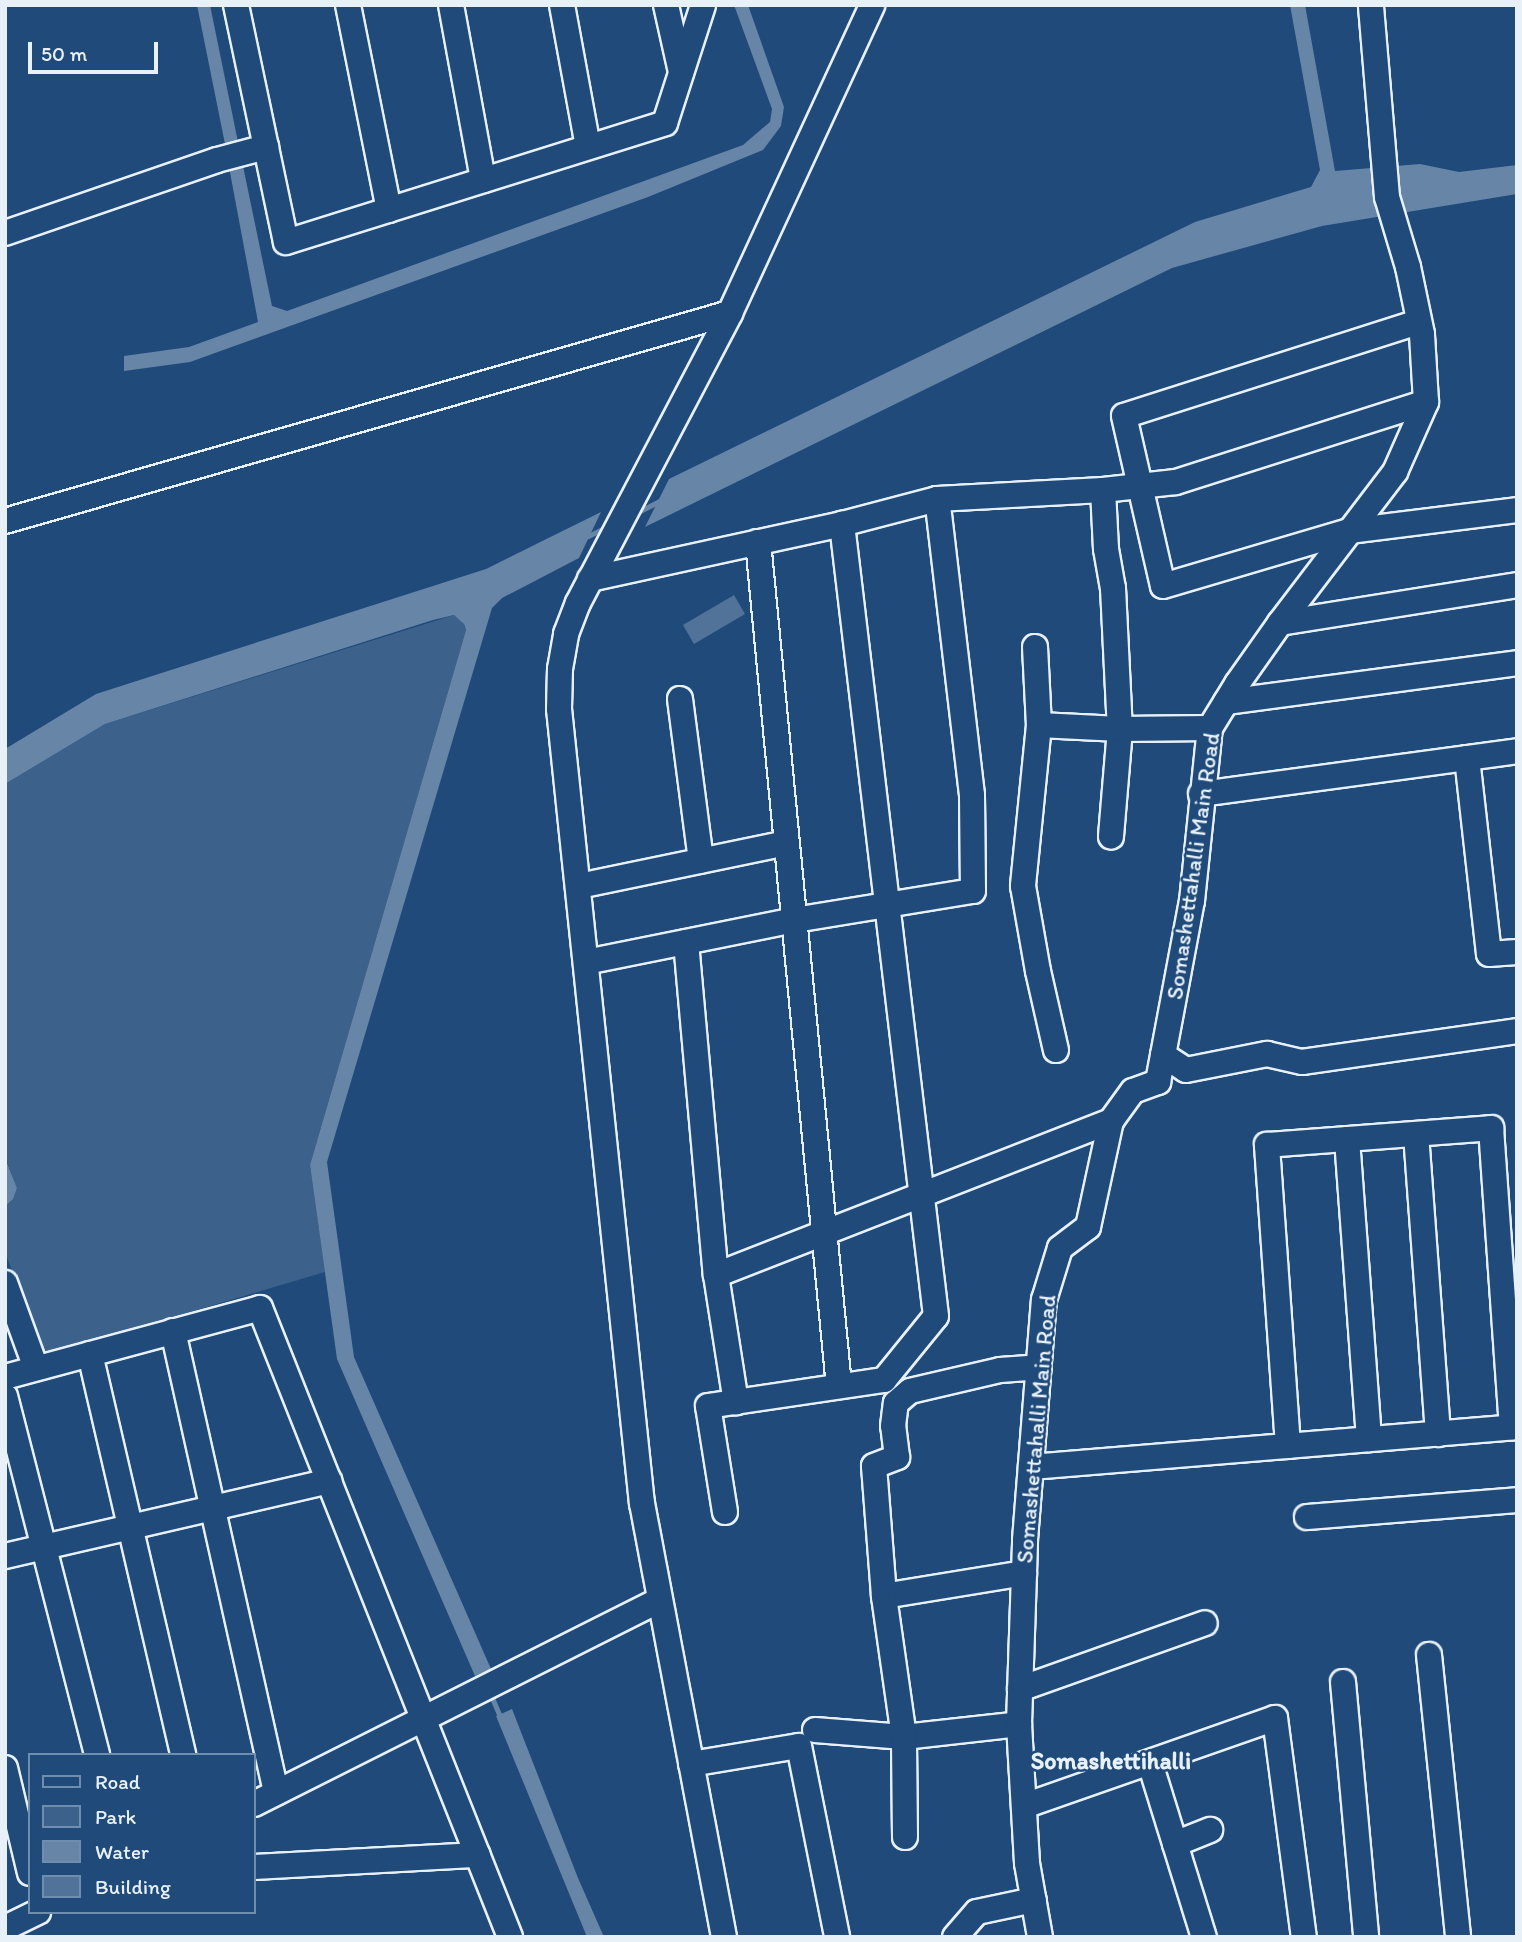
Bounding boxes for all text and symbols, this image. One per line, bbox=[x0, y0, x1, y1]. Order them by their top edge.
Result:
scale bar bbox=[32, 28, 161, 72]
text: 50 m bbox=[41, 41, 87, 66]
street label: Somashettahalli Main Road bbox=[1161, 731, 1225, 1001]
street label: Somashettahalli Main Road bbox=[1011, 1294, 1061, 1564]
district label: Somashettihalli bbox=[1031, 1747, 1191, 1775]
legend bbox=[28, 1753, 256, 1914]
text: Road bbox=[95, 1769, 140, 1794]
text: Park bbox=[95, 1804, 136, 1829]
text: Water bbox=[95, 1839, 149, 1864]
text: Building bbox=[95, 1874, 171, 1899]

